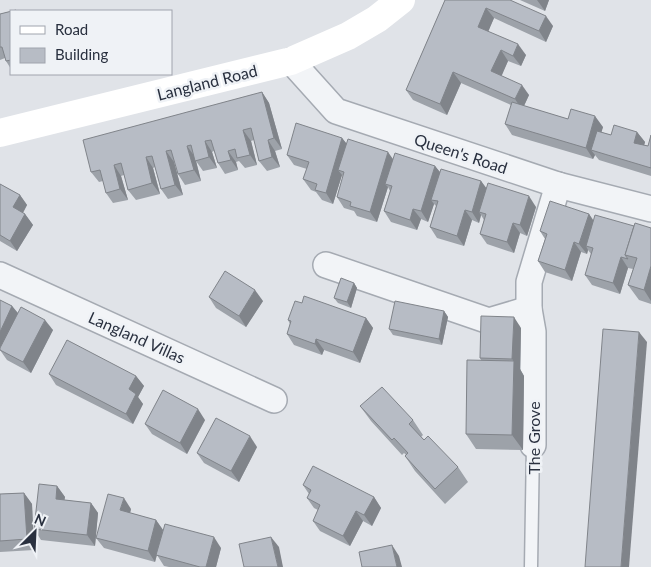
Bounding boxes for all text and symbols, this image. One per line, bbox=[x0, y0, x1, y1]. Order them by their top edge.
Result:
legend bbox=[10, 10, 172, 75]
text: Road bbox=[55, 20, 88, 38]
text: Building bbox=[55, 45, 108, 63]
street label: Langland Road bbox=[155, 60, 259, 104]
street label: Queen's Road bbox=[412, 129, 510, 177]
street label: Langland Villas bbox=[86, 307, 188, 367]
street label: The Grove bbox=[524, 401, 543, 475]
north arrow bbox=[10, 507, 60, 557]
text: N bbox=[32, 510, 49, 530]

